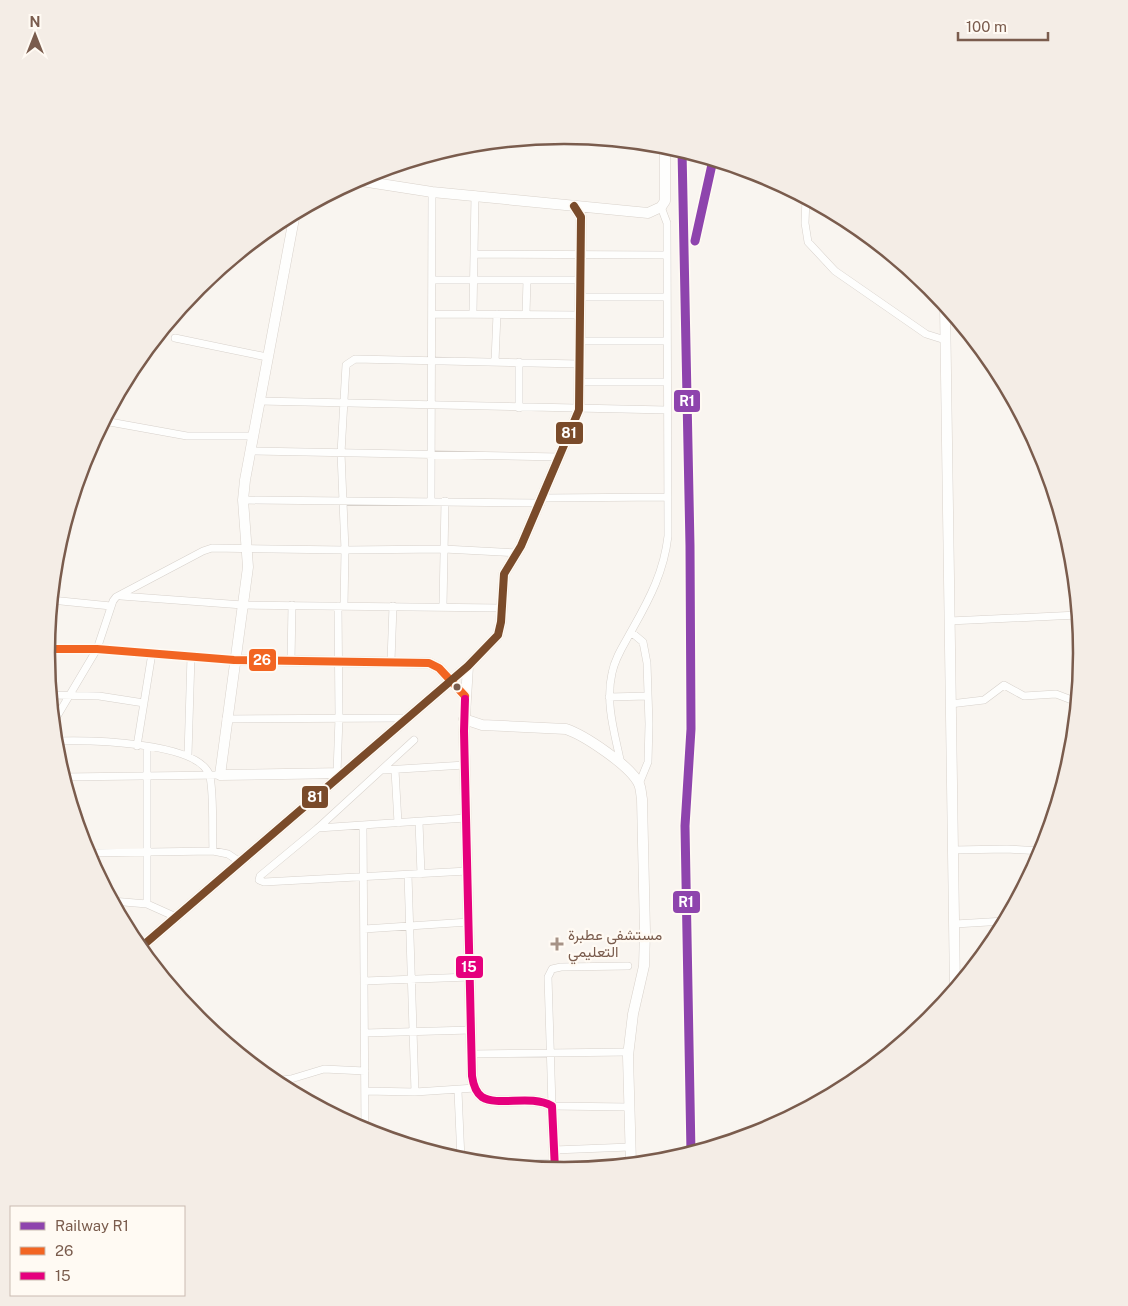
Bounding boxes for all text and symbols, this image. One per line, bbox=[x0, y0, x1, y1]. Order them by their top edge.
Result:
north arrow bbox=[10, 10, 60, 60]
scale bar bbox=[958, 10, 1048, 42]
text: N bbox=[30, 14, 40, 30]
text: 100 m bbox=[966, 18, 1007, 35]
line badge: R1 bbox=[673, 389, 701, 413]
text: R1 bbox=[679, 393, 695, 409]
line badge: 81 bbox=[555, 421, 584, 445]
text: 81 bbox=[561, 425, 577, 441]
line badge: 26 bbox=[248, 648, 277, 672]
text: 26 bbox=[253, 652, 271, 668]
unlabelled marker bbox=[452, 682, 462, 692]
line badge: 81 bbox=[301, 785, 329, 809]
text: 81 bbox=[307, 789, 323, 805]
line badge: R1 bbox=[672, 890, 701, 914]
text: R1 bbox=[678, 894, 694, 910]
place label: مستشفى عطبرة التعليمي bbox=[568, 926, 662, 965]
marker: مستشفى عطبرة التعليمي bbox=[550, 937, 564, 951]
line badge: 15 bbox=[455, 955, 484, 979]
text: 15 bbox=[461, 959, 477, 975]
legend bbox=[10, 1206, 185, 1296]
text: Railway R1 bbox=[55, 1217, 129, 1234]
text: 26 bbox=[55, 1242, 73, 1259]
text: 15 bbox=[55, 1267, 71, 1284]

